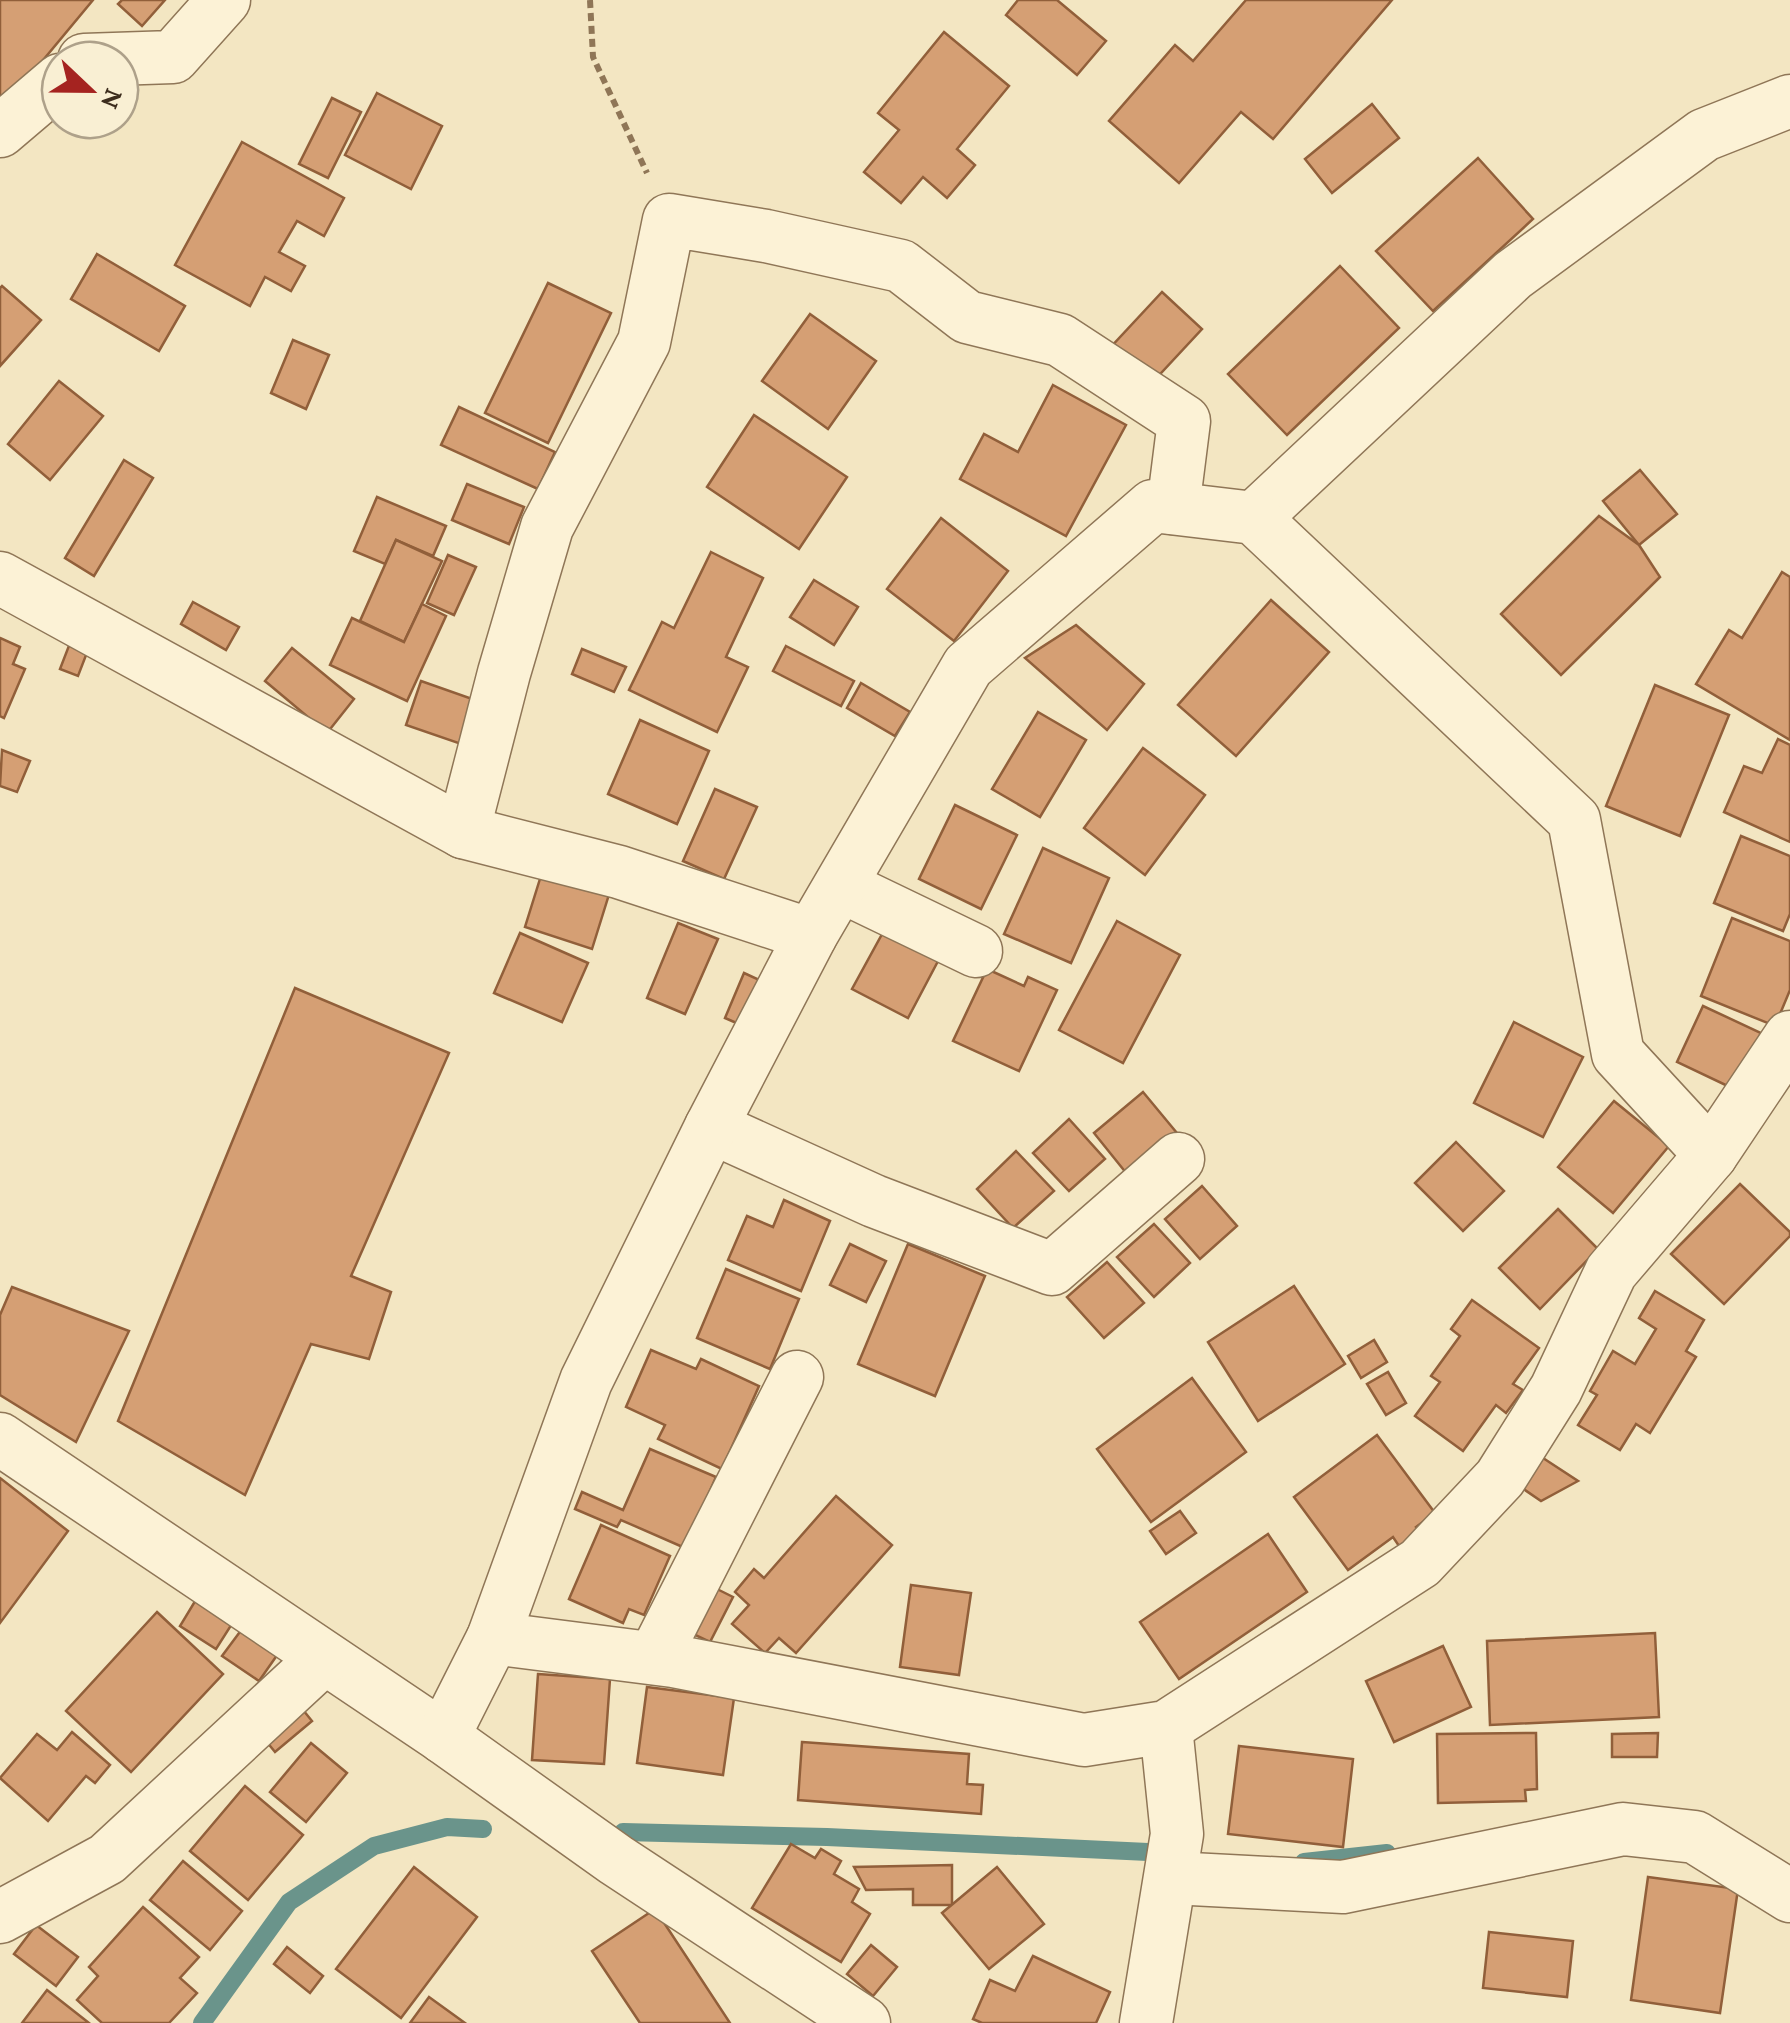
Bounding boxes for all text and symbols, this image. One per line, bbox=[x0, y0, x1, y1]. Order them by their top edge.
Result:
north arrow bbox=[40, 40, 140, 140]
text: N bbox=[95, 85, 131, 114]

